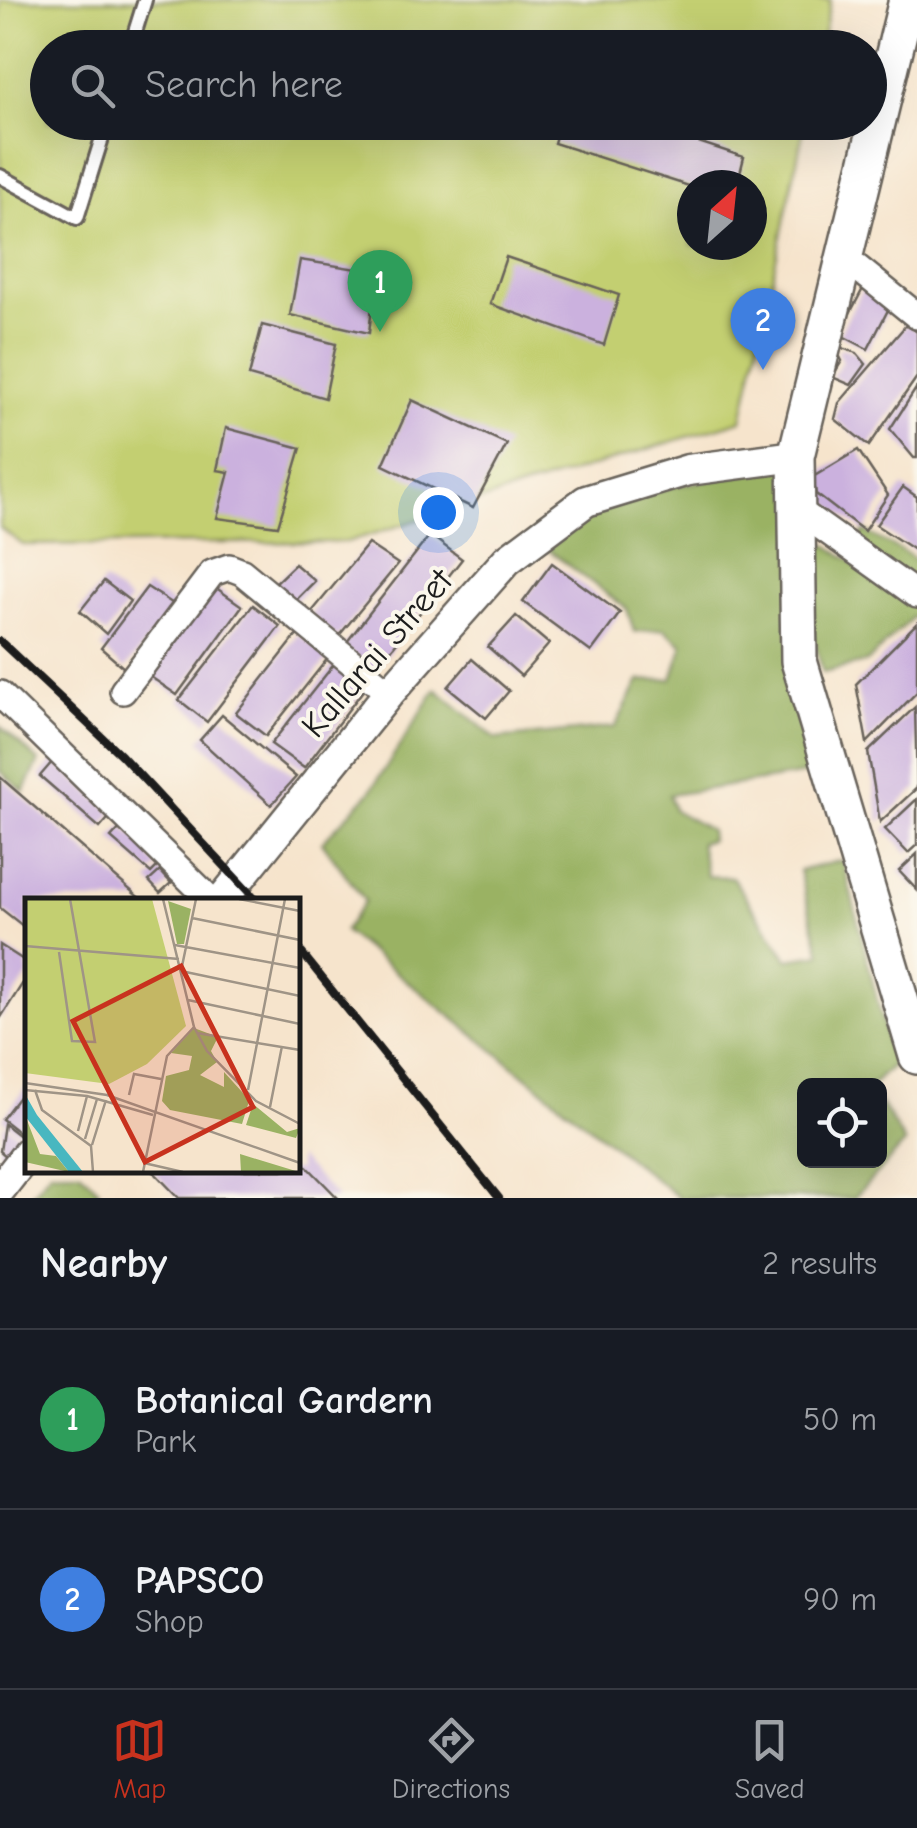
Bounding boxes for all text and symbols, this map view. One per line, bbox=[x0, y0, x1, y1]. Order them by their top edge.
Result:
search box bbox=[30, 30, 887, 140]
icon: search bbox=[65, 58, 120, 113]
text: Search here bbox=[145, 63, 343, 107]
north arrow bbox=[677, 170, 767, 260]
pin: 1 bbox=[348, 250, 412, 332]
pin: 2 bbox=[730, 288, 796, 370]
your location bbox=[413, 487, 464, 538]
street label: Kallarai Street bbox=[293, 560, 462, 746]
inset map bbox=[25, 898, 300, 1173]
map controls bbox=[797, 1078, 887, 1168]
button: locate bbox=[797, 1078, 887, 1168]
text: Nearby bbox=[40, 1239, 167, 1288]
text: 2 results bbox=[762, 1245, 877, 1282]
text: Botanical Gardern bbox=[135, 1379, 433, 1423]
text: 1 bbox=[66, 1401, 79, 1438]
text: 50 m bbox=[803, 1401, 877, 1438]
text: Park bbox=[135, 1423, 196, 1460]
text: PAPSCO bbox=[135, 1559, 264, 1603]
text: 2 bbox=[65, 1581, 80, 1618]
text: 90 m bbox=[803, 1581, 877, 1618]
text: Shop bbox=[135, 1603, 204, 1640]
tab: Map bbox=[112, 1713, 167, 1805]
tab: Directions bbox=[392, 1713, 510, 1805]
tab: Saved bbox=[735, 1713, 805, 1805]

